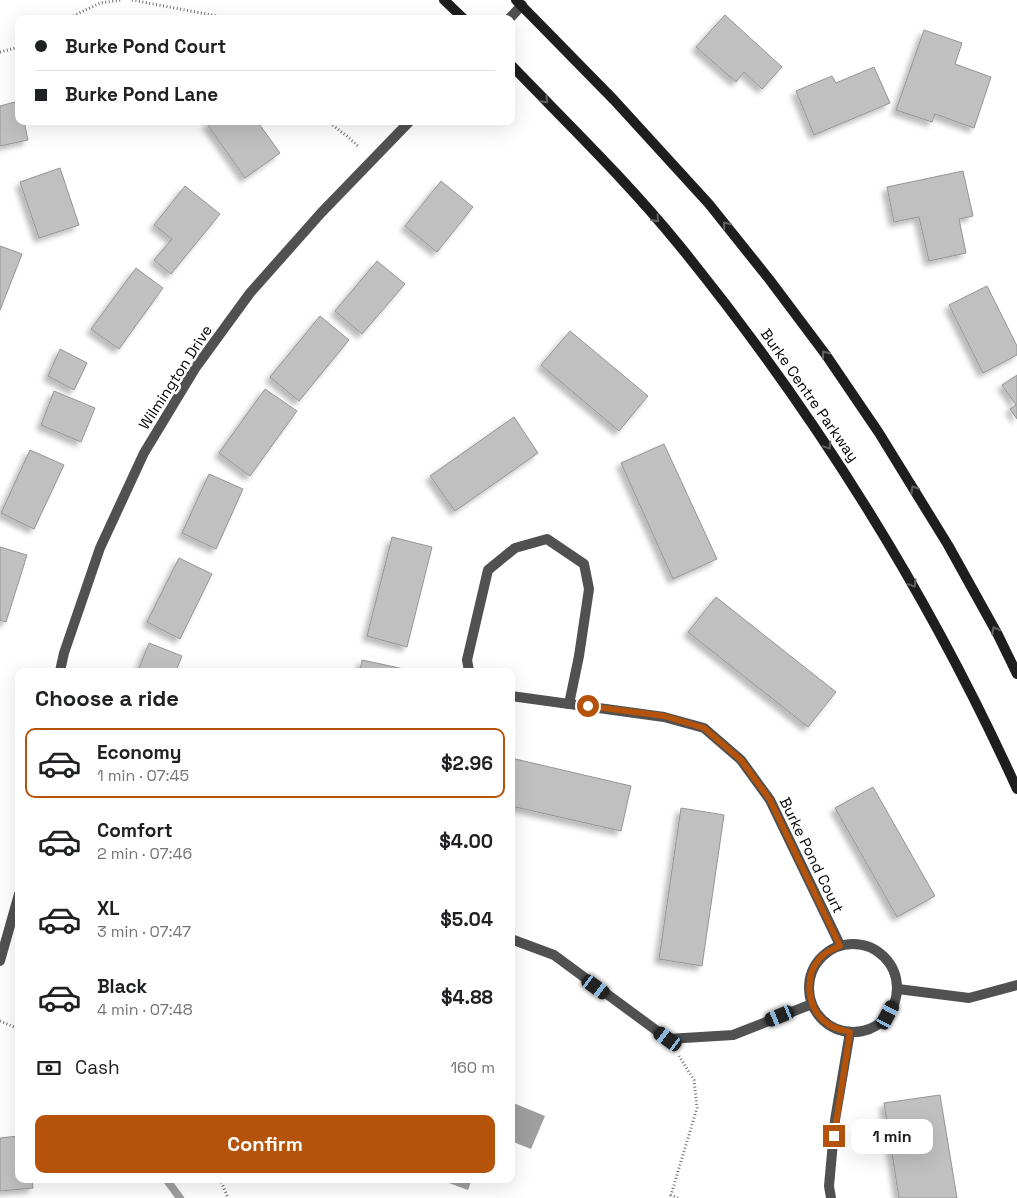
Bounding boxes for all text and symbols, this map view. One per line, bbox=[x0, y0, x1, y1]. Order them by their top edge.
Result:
text: Burke Pond Court bbox=[65, 34, 226, 59]
text: Burke Pond Lane bbox=[65, 82, 218, 107]
one-way arrow bbox=[539, 94, 548, 103]
one-way arrow bbox=[650, 213, 659, 222]
one-way arrow bbox=[723, 222, 731, 231]
street label: Wilmington Drive bbox=[134, 321, 216, 433]
street label: Burke Centre Parkway bbox=[757, 325, 863, 465]
one-way arrow bbox=[822, 351, 830, 360]
one-way arrow bbox=[822, 440, 831, 450]
one-way arrow bbox=[911, 486, 921, 495]
one-way arrow bbox=[907, 579, 917, 588]
one-way arrow bbox=[991, 626, 1001, 635]
text: Choose a ride bbox=[35, 684, 179, 712]
route start bbox=[577, 695, 599, 717]
text: Economy bbox=[97, 740, 181, 765]
icon: car bbox=[37, 741, 82, 786]
text: $2.96 bbox=[441, 751, 493, 776]
text: 1 min · 07:45 bbox=[97, 765, 189, 786]
street label: Burke Pond Court bbox=[776, 794, 848, 916]
text: Comfort bbox=[97, 818, 173, 843]
icon: car bbox=[37, 819, 82, 864]
text: $4.00 bbox=[439, 829, 493, 854]
text: 2 min · 07:46 bbox=[97, 843, 192, 864]
text: XL bbox=[97, 896, 120, 921]
icon: car bbox=[37, 897, 82, 942]
text: $5.04 bbox=[440, 907, 493, 932]
text: 3 min · 07:47 bbox=[97, 921, 191, 942]
car bbox=[579, 972, 612, 1002]
text: Black bbox=[97, 974, 147, 999]
icon: car bbox=[37, 975, 82, 1020]
text: $4.88 bbox=[441, 985, 493, 1010]
car bbox=[874, 998, 901, 1032]
text: 4 min · 07:48 bbox=[97, 999, 193, 1020]
car bbox=[763, 1003, 796, 1029]
car bbox=[651, 1024, 684, 1054]
icon: cash bbox=[35, 1054, 63, 1082]
text: Cash bbox=[75, 1055, 120, 1080]
text: 160 m bbox=[450, 1057, 495, 1078]
button: Confirm bbox=[35, 1115, 495, 1173]
callout: 1 min bbox=[852, 1118, 934, 1154]
route end bbox=[823, 1125, 845, 1147]
text: 1 min bbox=[872, 1126, 912, 1147]

